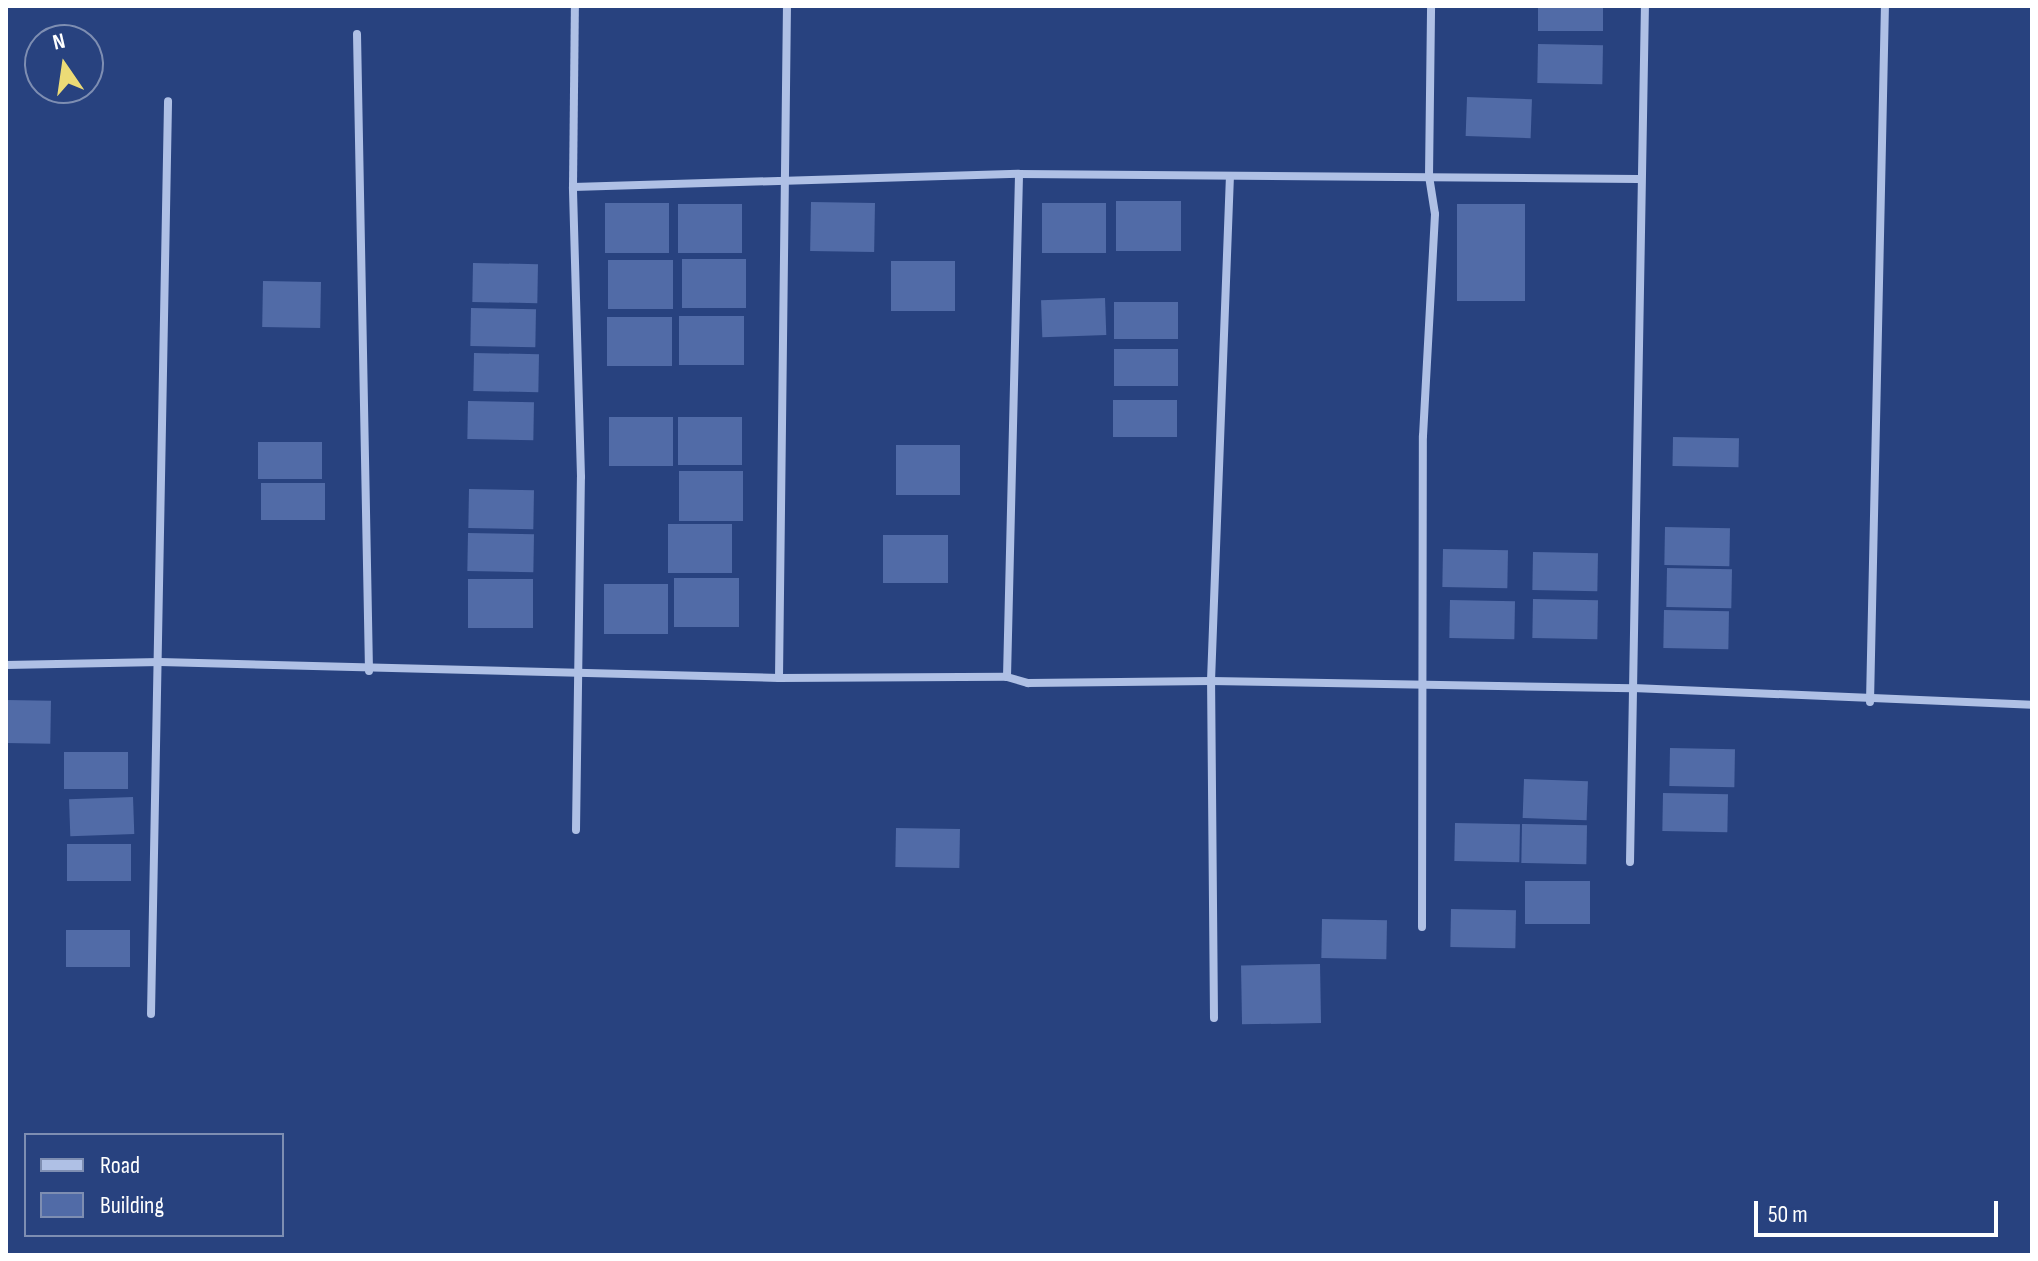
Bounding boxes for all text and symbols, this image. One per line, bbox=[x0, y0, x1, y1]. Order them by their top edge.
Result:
north arrow bbox=[24, 24, 104, 104]
text: N bbox=[50, 28, 68, 57]
legend bbox=[24, 1133, 284, 1237]
text: Road bbox=[100, 1151, 140, 1180]
scale bar bbox=[1758, 1185, 2002, 1235]
text: Building bbox=[100, 1191, 164, 1220]
text: 50 m bbox=[1768, 1200, 1808, 1229]

